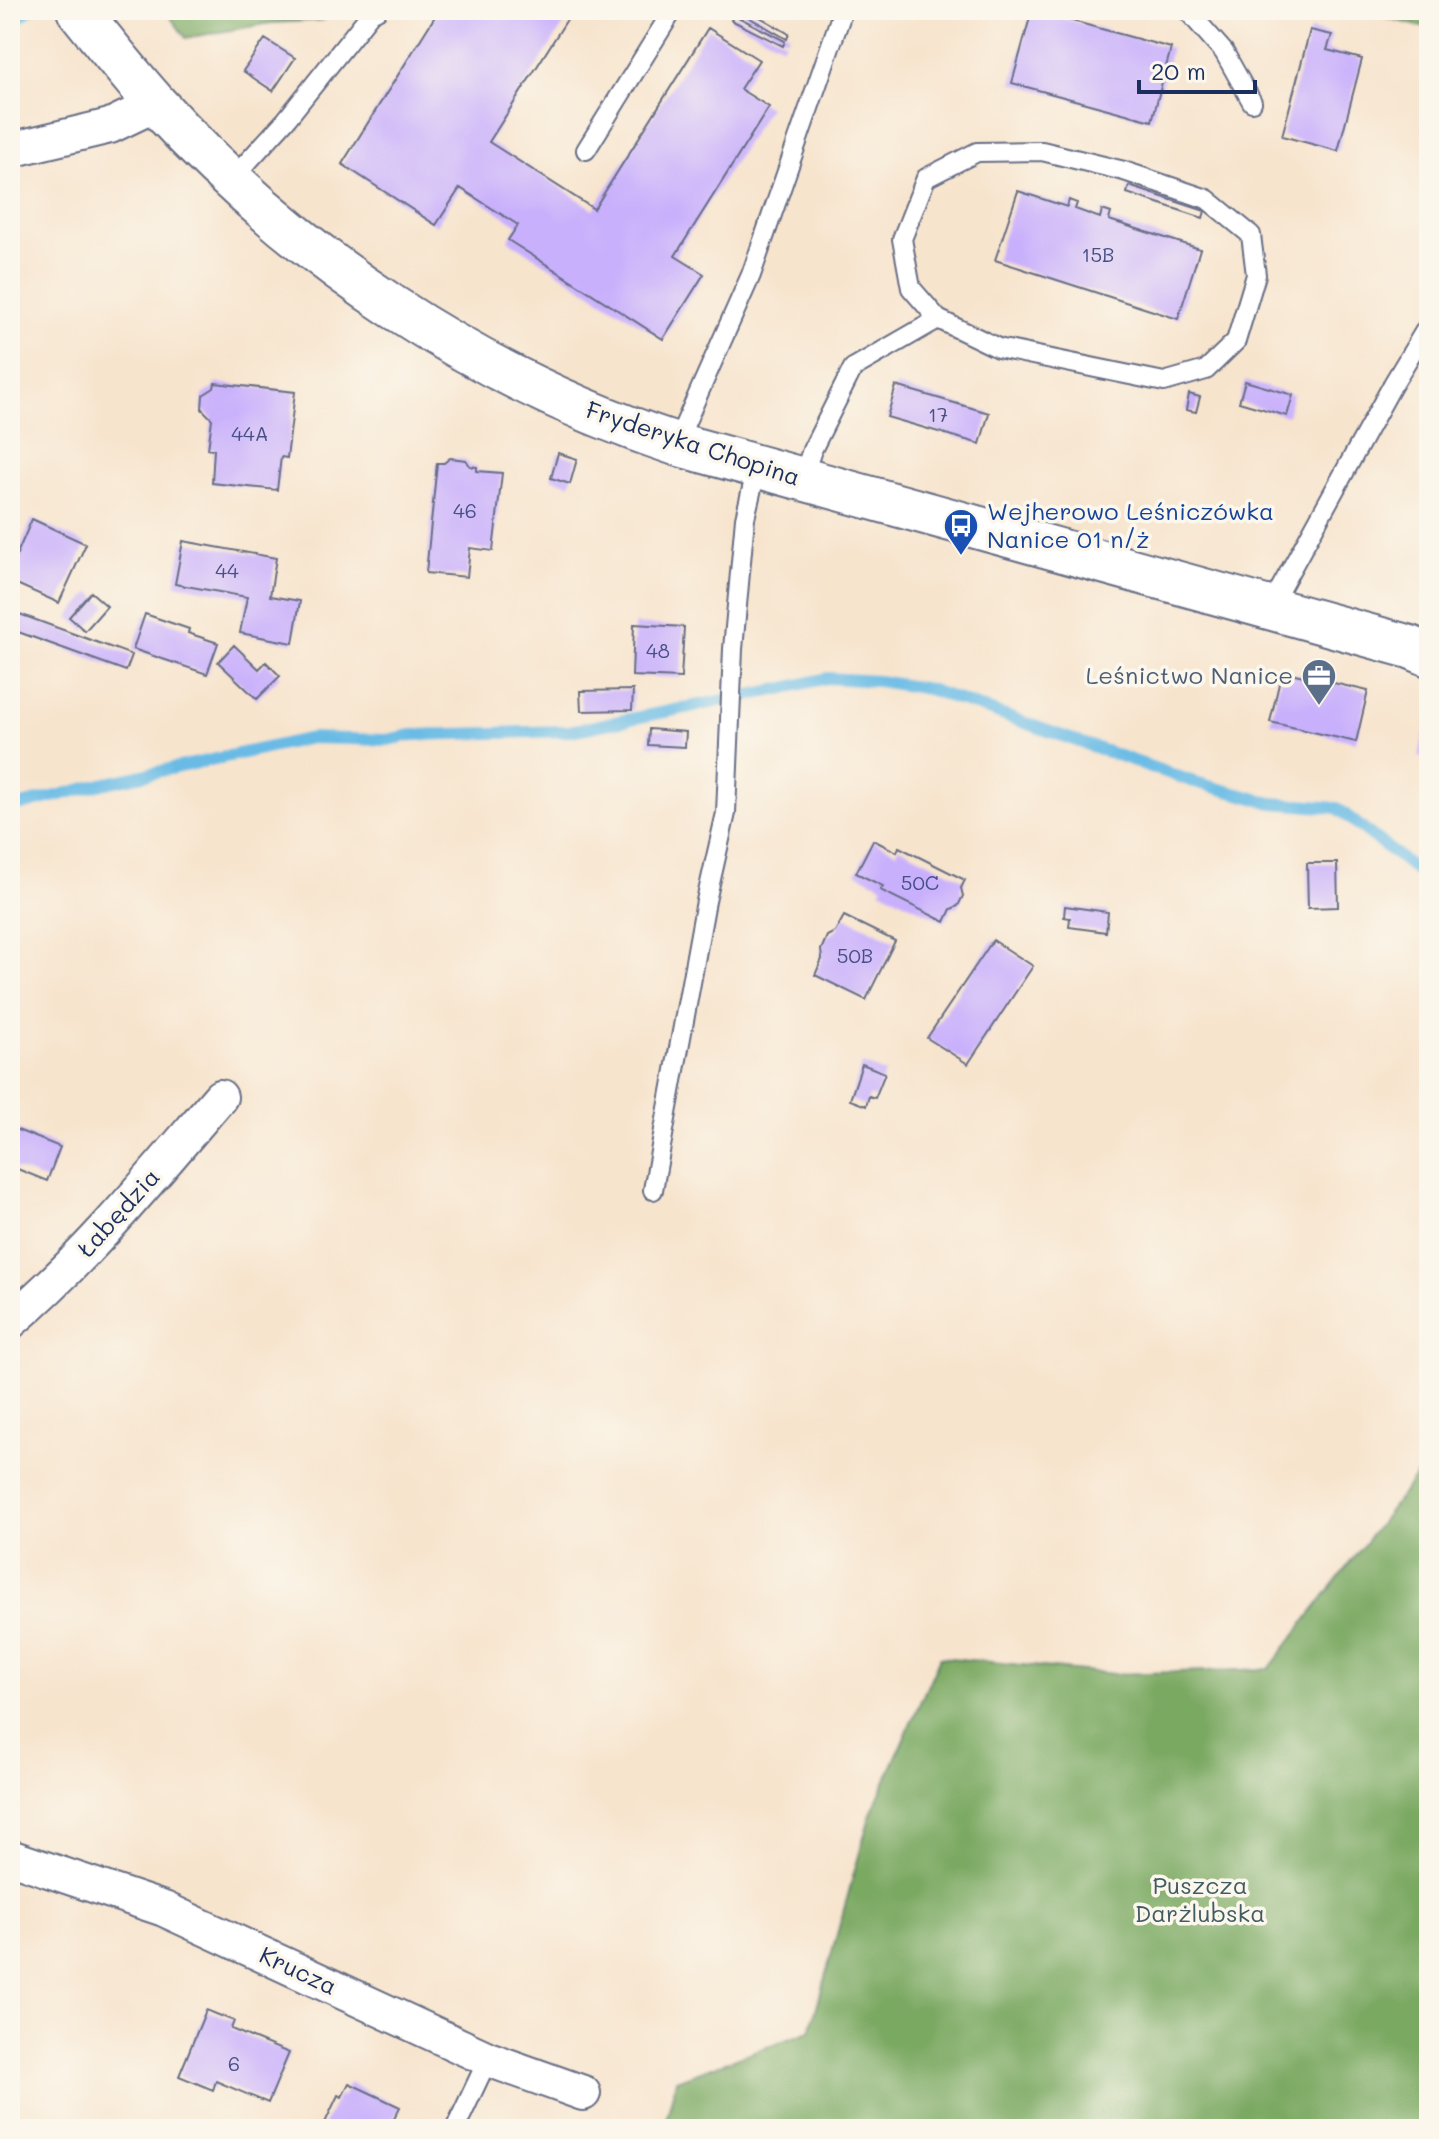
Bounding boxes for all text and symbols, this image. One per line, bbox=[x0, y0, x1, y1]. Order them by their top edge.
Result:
scale bar bbox=[1139, 44, 1255, 94]
text: 20 m bbox=[1151, 55, 1206, 86]
house number: 15B bbox=[1081, 241, 1115, 267]
street label: Fryderyka Chopina bbox=[582, 393, 804, 492]
house number: 17 bbox=[928, 401, 948, 427]
house number: 44A bbox=[231, 420, 269, 446]
place label: Wejherowo Leśniczówka Nanice 01 n/ż bbox=[987, 495, 1274, 554]
house number: 46 bbox=[453, 497, 477, 523]
bus stop icon: Wejherowo Leśniczówka Nanice 01 n/ż bbox=[942, 507, 980, 557]
house number: 44 bbox=[215, 557, 239, 583]
house number: 48 bbox=[646, 637, 670, 663]
office icon: Leśnictwo Nanice bbox=[1300, 657, 1338, 707]
place label: Leśnictwo Nanice bbox=[1086, 659, 1293, 690]
house number: 50C bbox=[901, 869, 939, 895]
house number: 50B bbox=[837, 942, 873, 968]
street label: Łabędzia bbox=[70, 1161, 166, 1263]
park label: Puszcza Darżlubska bbox=[1135, 1869, 1265, 1928]
street label: Krucza bbox=[255, 1938, 342, 2001]
house number: 6 bbox=[228, 2050, 240, 2076]

